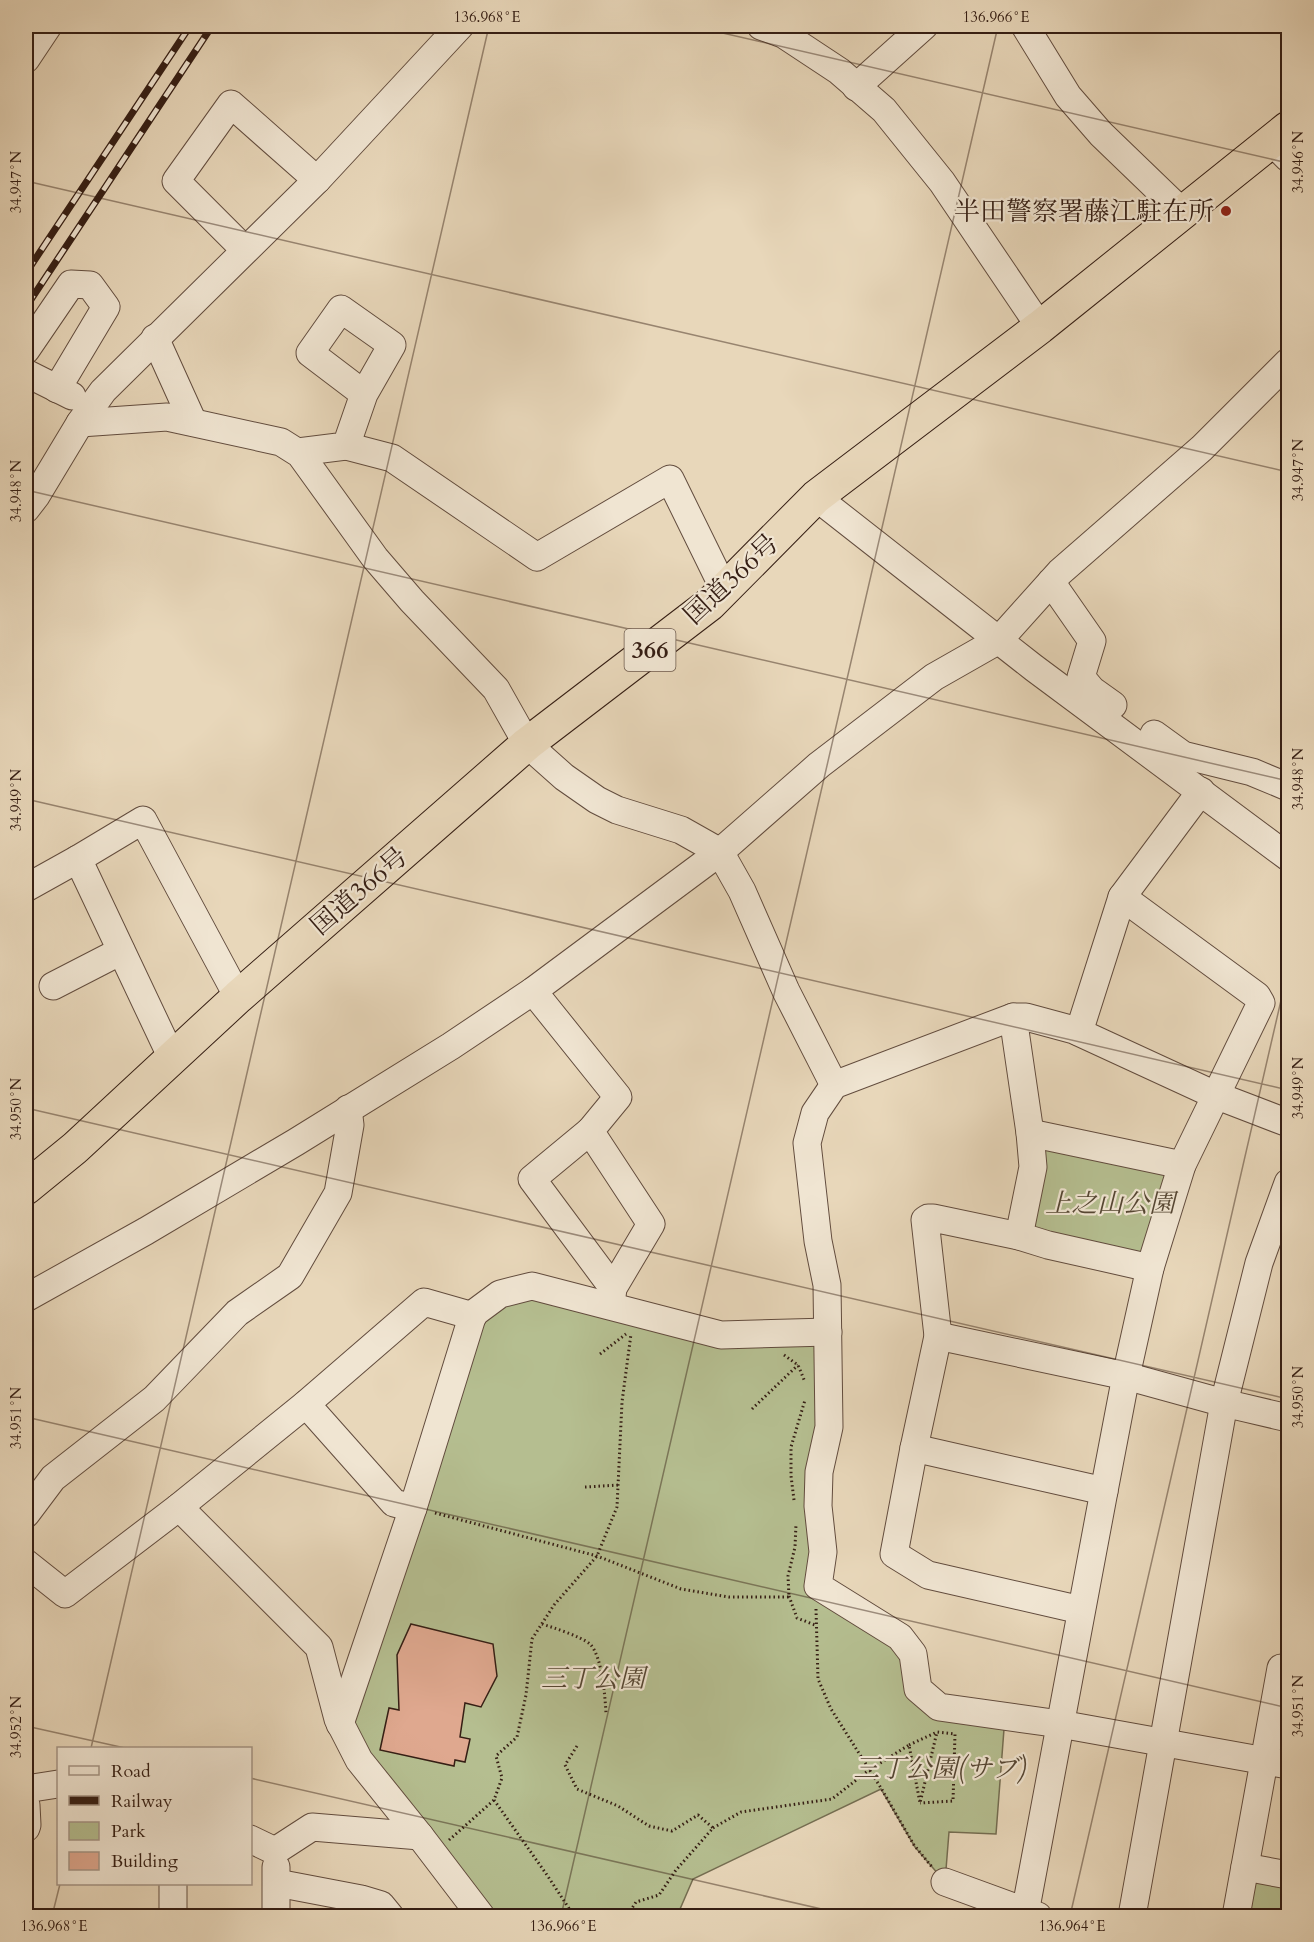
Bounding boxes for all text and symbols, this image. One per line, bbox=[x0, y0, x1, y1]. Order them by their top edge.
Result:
text: 136.968°E bbox=[454, 7, 520, 27]
text: 136.966°E bbox=[963, 7, 1029, 27]
text: 34.946°N bbox=[1288, 130, 1308, 193]
text: 34.947°N bbox=[6, 150, 26, 213]
place label: 半田警察署藤江駐在所 bbox=[954, 194, 1214, 229]
marker: 半田警察署藤江駐在所 bbox=[1219, 204, 1233, 218]
text: 34.947°N bbox=[1288, 438, 1308, 501]
text: 34.948°N bbox=[6, 459, 26, 522]
street label: 国道366号 bbox=[676, 526, 786, 632]
road number: 366 bbox=[624, 629, 676, 671]
text: 34.948°N bbox=[1288, 747, 1308, 810]
text: 34.949°N bbox=[6, 768, 26, 831]
street label: 国道366号 bbox=[303, 839, 415, 943]
text: 34.949°N bbox=[1288, 1056, 1308, 1119]
text: 34.950°N bbox=[6, 1077, 26, 1140]
park label: 上之山公園 bbox=[1045, 1186, 1179, 1221]
text: 34.950°N bbox=[1288, 1365, 1308, 1428]
text: 34.951°N bbox=[6, 1386, 26, 1449]
park label: 三丁公園 bbox=[541, 1661, 649, 1696]
text: 34.951°N bbox=[1288, 1674, 1308, 1737]
text: 34.952°N bbox=[6, 1695, 26, 1758]
legend bbox=[57, 1747, 252, 1885]
park label: 三丁公園(サブ) bbox=[853, 1751, 1027, 1786]
text: Road bbox=[111, 1759, 151, 1784]
text: Railway bbox=[111, 1789, 173, 1814]
text: Park bbox=[111, 1819, 146, 1844]
text: Building bbox=[111, 1849, 179, 1874]
text: 136.968°E bbox=[21, 1916, 87, 1936]
text: 136.966°E bbox=[530, 1916, 596, 1936]
text: 136.964°E bbox=[1039, 1916, 1105, 1936]

